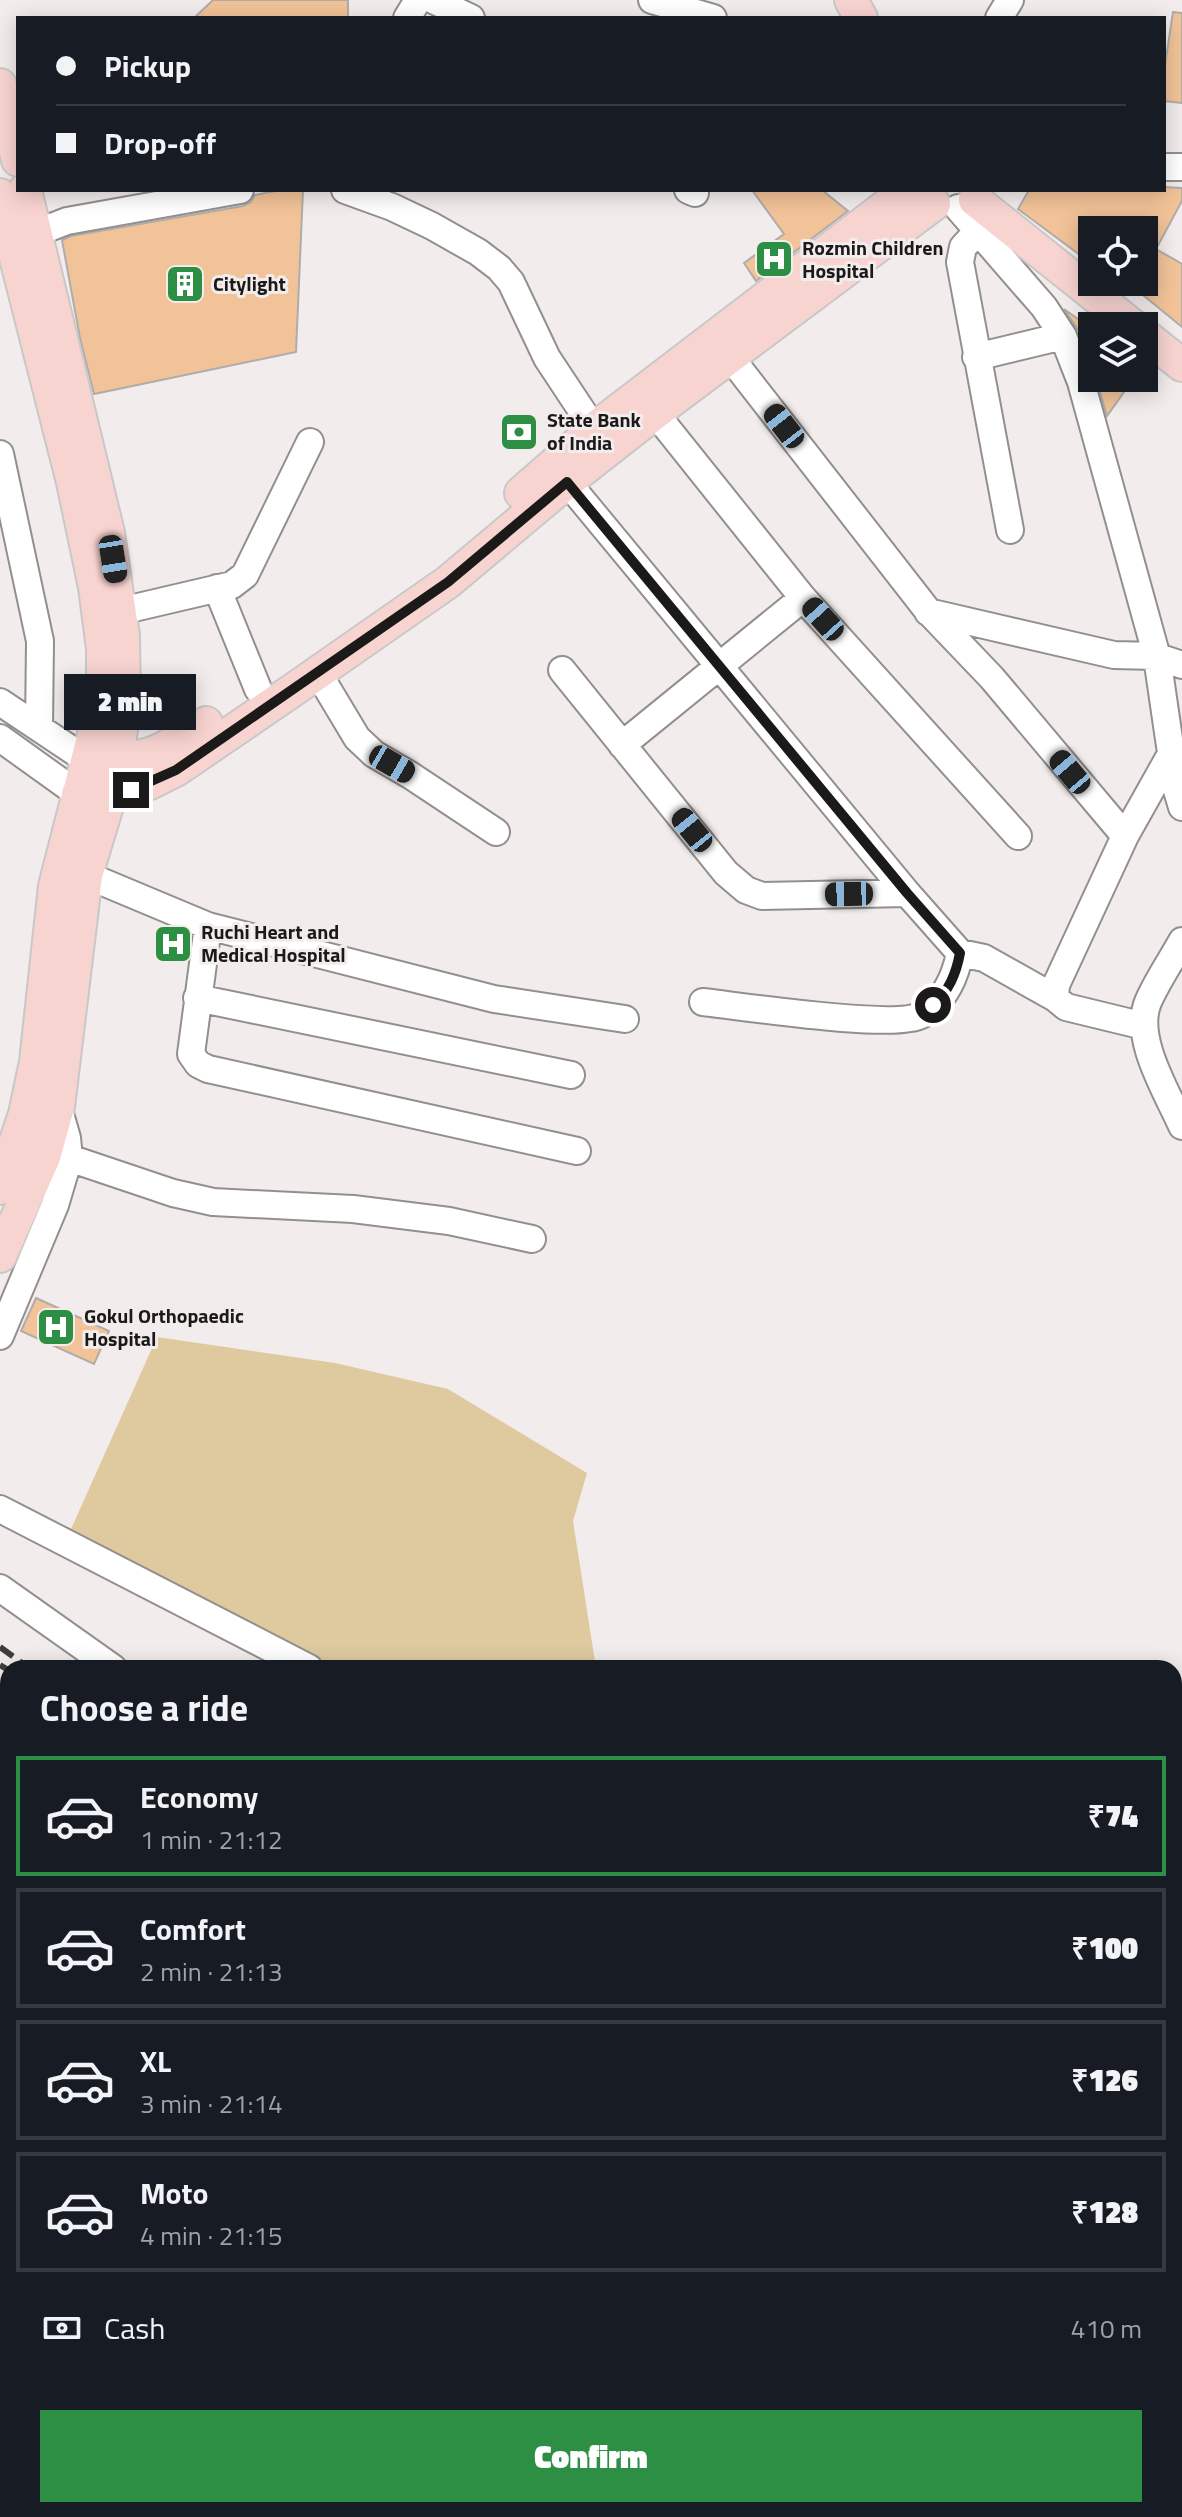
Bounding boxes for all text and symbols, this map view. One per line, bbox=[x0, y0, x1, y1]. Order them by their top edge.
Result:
text: Pickup bbox=[104, 43, 191, 89]
text: Drop-off bbox=[104, 120, 216, 166]
map controls bbox=[1078, 216, 1158, 392]
button: locate bbox=[1078, 216, 1158, 296]
place label: Rozmin Children Hospital bbox=[802, 232, 944, 286]
hospital icon: Rozmin Children Hospital bbox=[753, 238, 795, 280]
building icon: Citylight bbox=[164, 263, 206, 305]
place label: Citylight bbox=[213, 268, 286, 299]
button: layers bbox=[1078, 312, 1158, 392]
car bbox=[760, 400, 808, 452]
place label: State Bank of India bbox=[547, 404, 642, 458]
bank icon: State Bank of India bbox=[498, 411, 540, 453]
car bbox=[97, 533, 129, 585]
car bbox=[798, 593, 848, 645]
callout: 2 min bbox=[65, 674, 197, 730]
text: 2 min bbox=[98, 682, 162, 721]
car bbox=[365, 742, 419, 786]
car bbox=[1045, 746, 1095, 798]
route end bbox=[113, 772, 149, 808]
car bbox=[668, 804, 716, 856]
car bbox=[825, 882, 873, 906]
place label: Ruchi Heart and Medical Hospital bbox=[201, 916, 346, 970]
hospital icon: Ruchi Heart and Medical Hospital bbox=[152, 923, 194, 965]
route start bbox=[915, 987, 951, 1023]
place label: Gokul Orthopaedic Hospital bbox=[84, 1300, 244, 1354]
hospital icon: Gokul Orthopaedic Hospital bbox=[35, 1306, 77, 1348]
text: Choose a ride bbox=[40, 1680, 248, 1735]
text: Economy bbox=[140, 1774, 258, 1820]
icon: car bbox=[44, 1780, 116, 1852]
text: ₹74 bbox=[1088, 1793, 1138, 1839]
text: 1 min · 21:12 bbox=[140, 1820, 283, 1859]
text: Comfort bbox=[140, 1906, 246, 1952]
icon: car bbox=[44, 1912, 116, 1984]
text: ₹100 bbox=[1071, 1925, 1138, 1971]
text: 2 min · 21:13 bbox=[140, 1952, 283, 1991]
text: XL bbox=[140, 2038, 171, 2084]
icon: car bbox=[44, 2044, 116, 2116]
text: ₹126 bbox=[1071, 2057, 1138, 2103]
text: 3 min · 21:14 bbox=[140, 2084, 283, 2123]
text: Moto bbox=[140, 2170, 208, 2216]
icon: car bbox=[44, 2176, 116, 2248]
text: ₹128 bbox=[1071, 2189, 1138, 2235]
text: 4 min · 21:15 bbox=[140, 2216, 283, 2255]
text: Cash bbox=[104, 2305, 165, 2351]
icon: cash bbox=[40, 2306, 84, 2350]
text: 410 m bbox=[1071, 2309, 1142, 2348]
button: Confirm bbox=[40, 2410, 1142, 2502]

